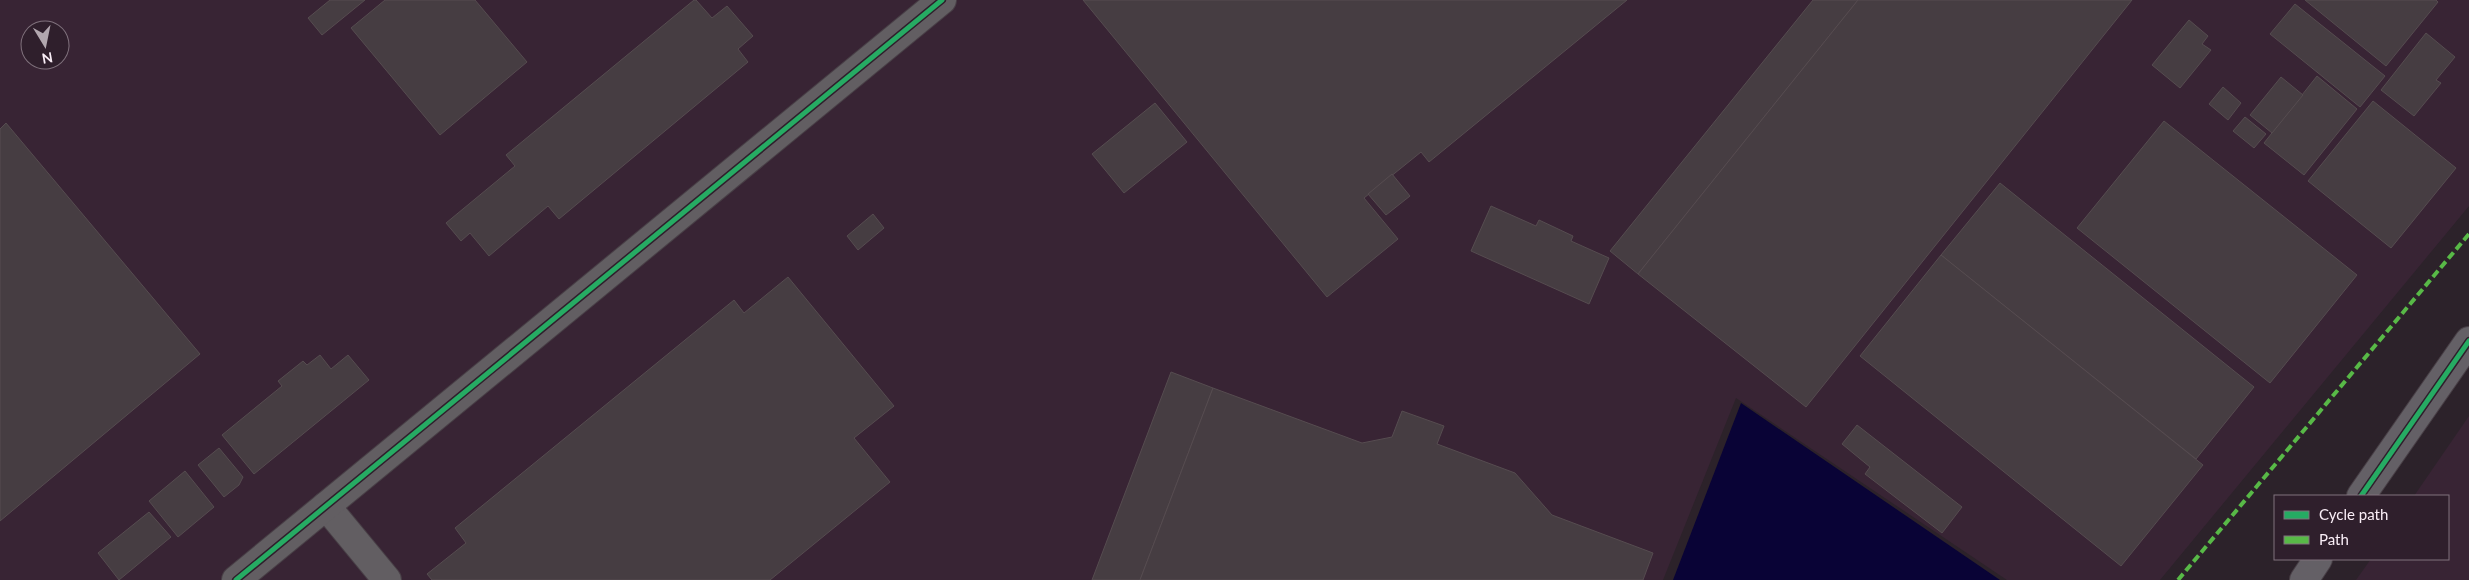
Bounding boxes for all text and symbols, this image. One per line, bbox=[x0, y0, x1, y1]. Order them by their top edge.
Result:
north arrow bbox=[20, 20, 70, 70]
text: N bbox=[41, 49, 54, 68]
legend bbox=[2274, 495, 2449, 560]
text: Cycle path bbox=[2319, 505, 2388, 523]
text: Path bbox=[2319, 530, 2349, 548]

